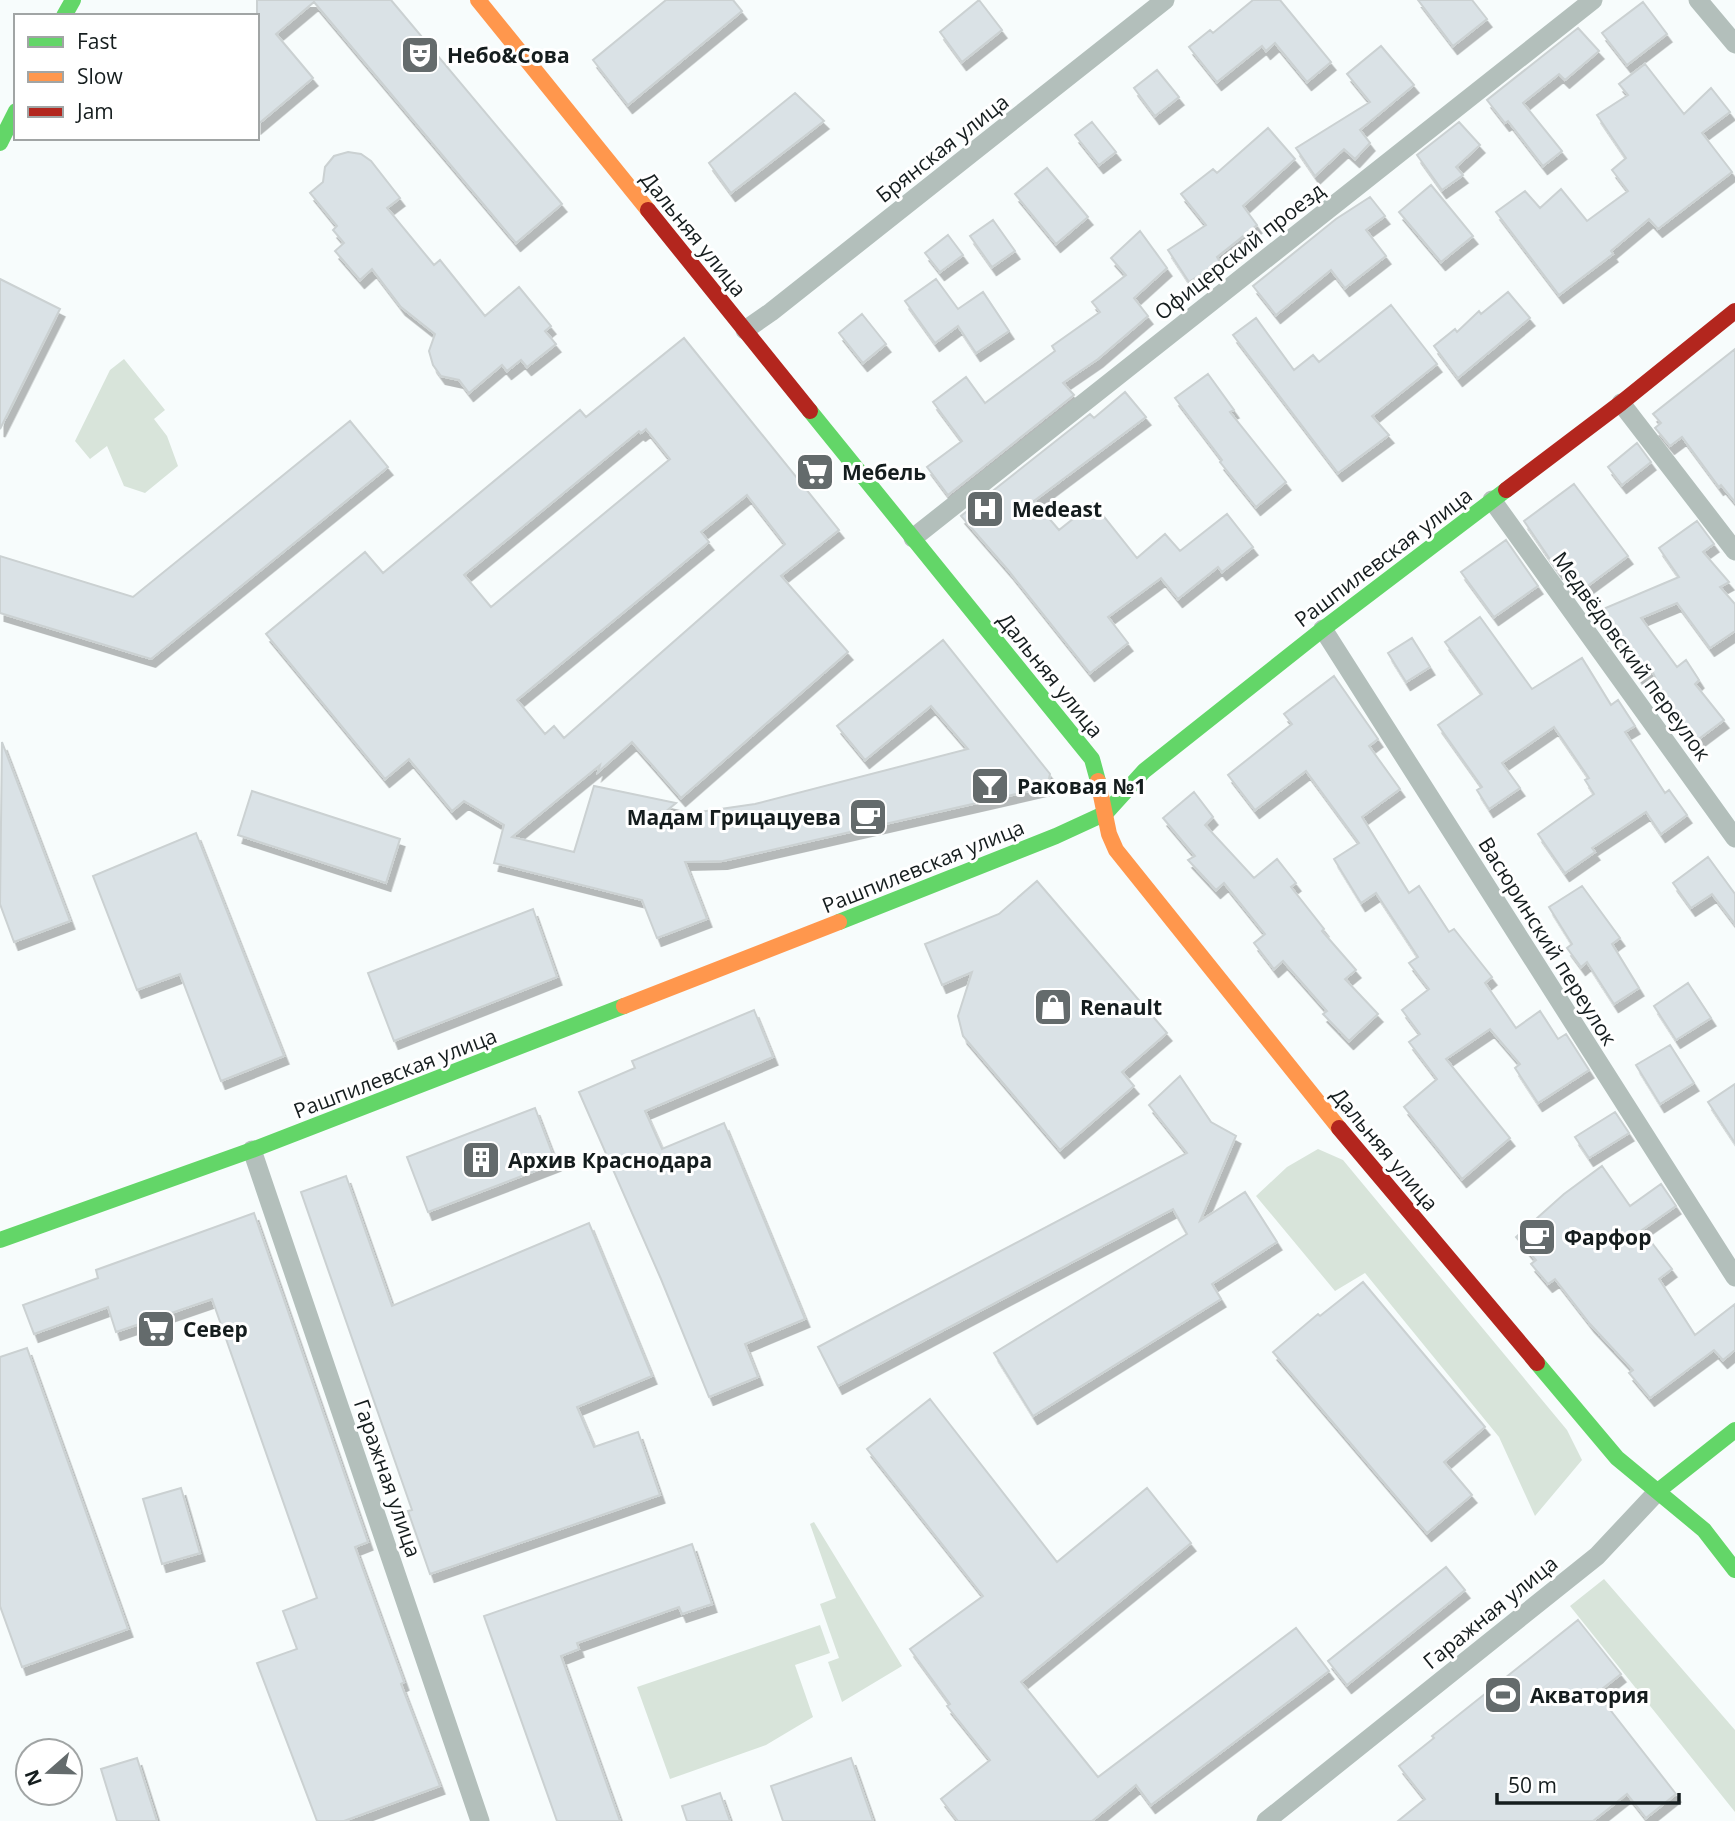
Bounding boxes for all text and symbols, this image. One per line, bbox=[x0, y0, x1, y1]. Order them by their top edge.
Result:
legend bbox=[14, 14, 259, 140]
text: Fast bbox=[77, 27, 117, 55]
theatre icon: Небо&Сова bbox=[399, 34, 441, 76]
place label: Небо&Сова bbox=[447, 41, 570, 69]
text: Slow bbox=[77, 62, 123, 90]
street label: Брянская улица bbox=[870, 87, 1014, 209]
text: Jam bbox=[75, 97, 114, 125]
street label: Дальняя улица bbox=[635, 166, 753, 302]
street label: Офицерский проезд bbox=[1148, 176, 1330, 326]
supermarket icon: Мебель bbox=[794, 451, 836, 493]
place label: Мебель bbox=[842, 458, 926, 486]
street label: Рашпилевская улица bbox=[1288, 481, 1478, 633]
hospital icon: Medeast bbox=[964, 488, 1006, 530]
place label: Medeast bbox=[1012, 495, 1102, 523]
street label: Медвёдовский переулок bbox=[1547, 546, 1717, 766]
street label: Дальняя улица bbox=[992, 607, 1110, 743]
bar icon: Раковая №1 bbox=[969, 765, 1011, 807]
place label: Раковая №1 bbox=[1017, 772, 1146, 800]
cafe icon: Мадам Грицацуева bbox=[847, 796, 889, 838]
place label: Мадам Грицацуева bbox=[627, 803, 841, 831]
street label: Рашпилевская улица bbox=[818, 813, 1028, 919]
street label: Васюринский переулок bbox=[1472, 832, 1624, 1051]
shop icon: Renault bbox=[1032, 986, 1074, 1028]
place label: Renault bbox=[1080, 993, 1162, 1021]
street label: Рашпилевская улица bbox=[289, 1021, 501, 1125]
street label: Дальняя улица bbox=[1325, 1081, 1445, 1217]
building icon: Архив Краснодара bbox=[460, 1139, 502, 1181]
place label: Архив Краснодара bbox=[508, 1146, 712, 1174]
cafe icon: Фарфор bbox=[1516, 1216, 1558, 1258]
place label: Фарфор bbox=[1564, 1223, 1651, 1251]
supermarket icon: Север bbox=[135, 1308, 177, 1350]
place label: Север bbox=[183, 1315, 248, 1343]
street label: Гаражная улица bbox=[348, 1395, 428, 1561]
street label: Гаражная улица bbox=[1417, 1549, 1563, 1675]
sports icon: Акватория bbox=[1482, 1674, 1524, 1716]
place label: Акватория bbox=[1530, 1681, 1649, 1709]
north arrow bbox=[14, 1737, 84, 1807]
scale bar bbox=[1497, 1762, 1679, 1806]
text: N bbox=[18, 1766, 48, 1790]
text: 50 m bbox=[1508, 1771, 1557, 1799]

